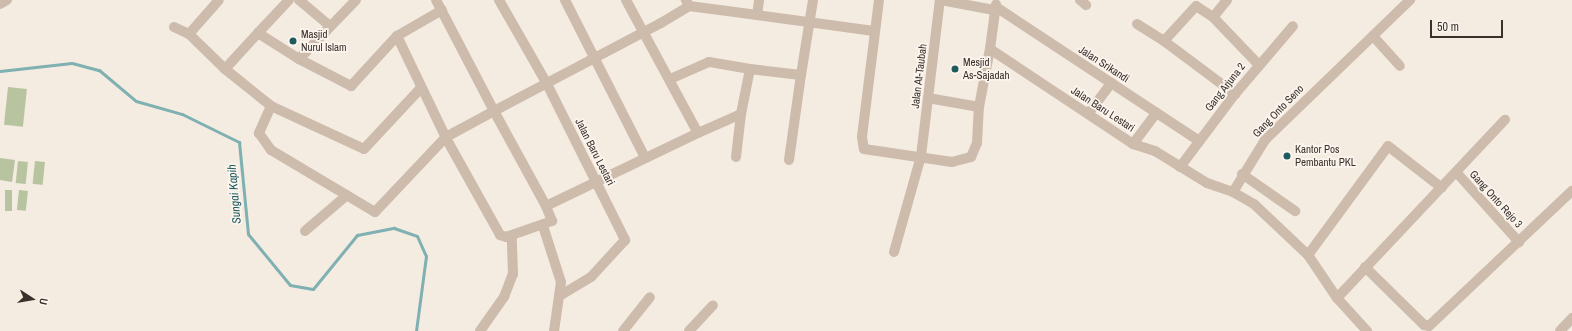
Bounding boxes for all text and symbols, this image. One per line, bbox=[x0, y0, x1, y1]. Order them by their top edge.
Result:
scale bar bbox=[1432, 12, 1505, 38]
text: 50 m bbox=[1437, 19, 1459, 35]
place label: Masjid Nurul Islam bbox=[301, 28, 347, 54]
marker: Masjid Nurul Islam bbox=[288, 36, 298, 46]
street label: Jalan At-Taubah bbox=[908, 43, 930, 109]
street label: Jalan Srikandi bbox=[1076, 43, 1132, 85]
place label: Mesjid As-Sajadah bbox=[963, 56, 1010, 82]
street label: Gang Arjuna 2 bbox=[1202, 60, 1248, 114]
marker: Mesjid As-Sajadah bbox=[950, 64, 960, 74]
street label: Gang Onto Seno bbox=[1250, 82, 1306, 140]
street label: Jalan Baru Lestari bbox=[1069, 84, 1137, 134]
street label: Jalan Baru Lestari bbox=[573, 116, 617, 188]
place label: Kantor Pos Pembantu PKL bbox=[1295, 143, 1356, 169]
marker: Kantor Pos Pembantu PKL bbox=[1282, 151, 1292, 161]
water label: Sungai Kapih bbox=[225, 164, 245, 224]
street label: Gang Onto Rejo 3 bbox=[1467, 168, 1525, 230]
north arrow bbox=[12, 279, 52, 319]
text: U bbox=[36, 297, 51, 306]

